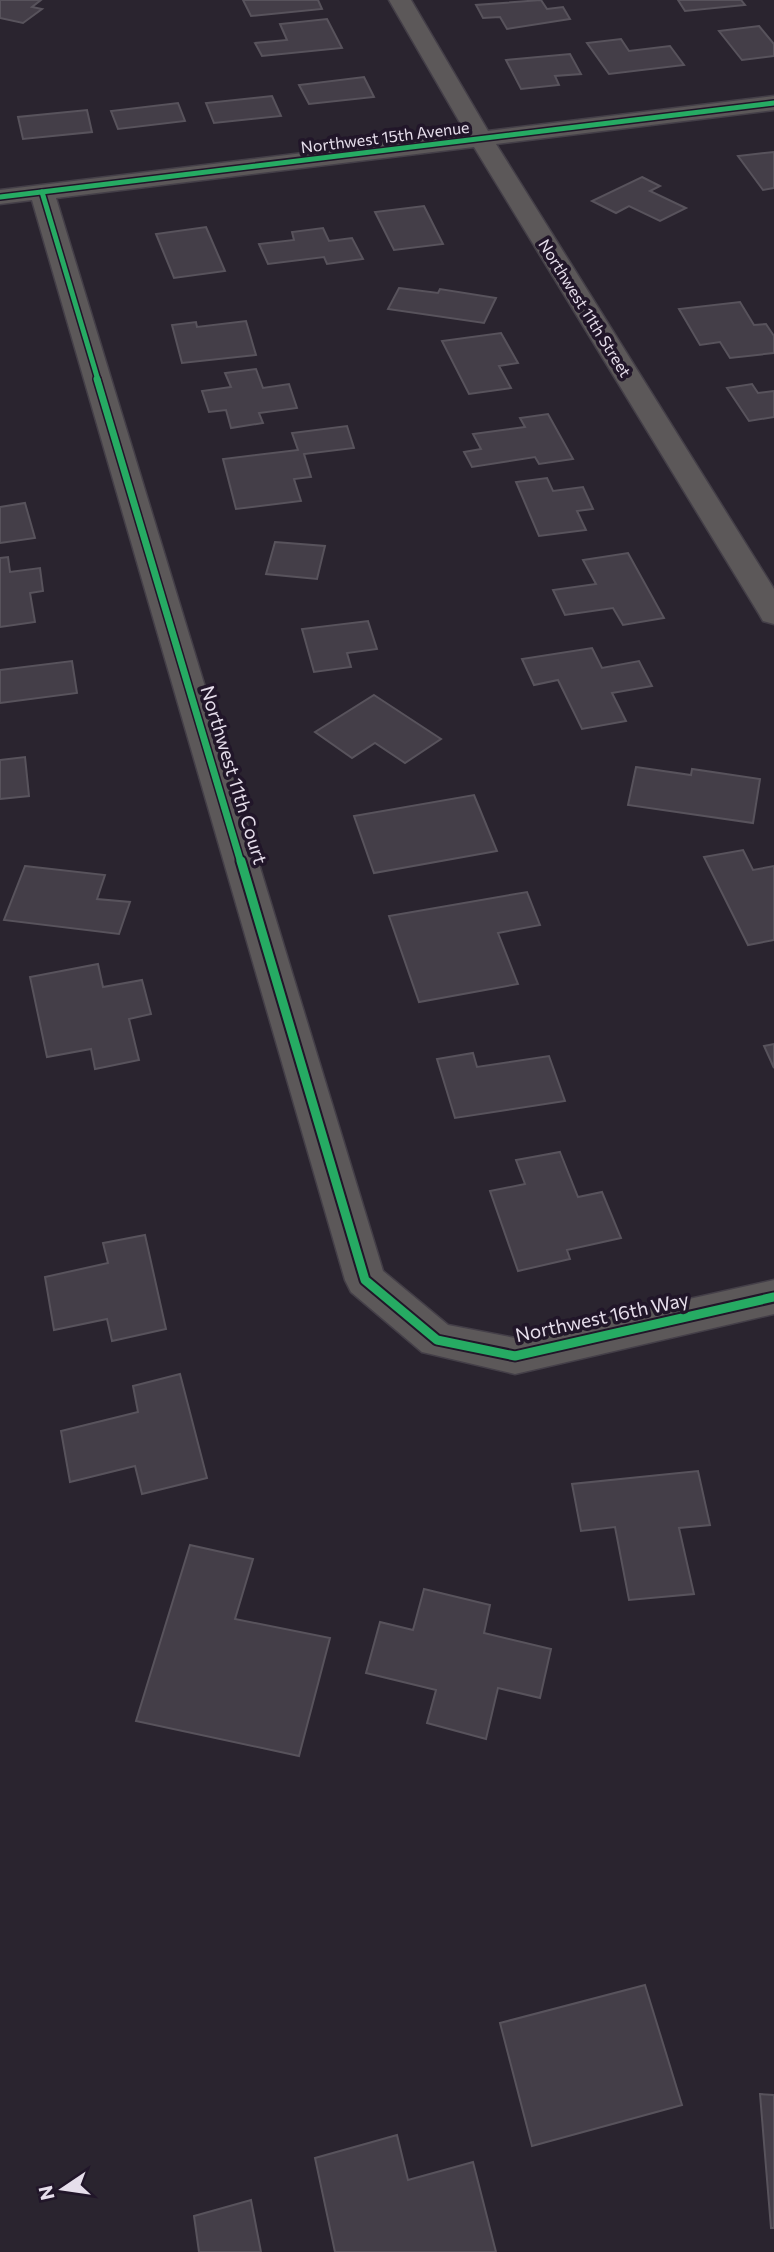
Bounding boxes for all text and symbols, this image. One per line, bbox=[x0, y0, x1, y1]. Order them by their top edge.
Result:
street label: Northwest 15th Avenue bbox=[300, 117, 470, 156]
street label: Northwest 11th Street bbox=[535, 235, 636, 381]
street label: Northwest 11th Court bbox=[196, 683, 273, 867]
street label: Northwest 16th Way bbox=[513, 1287, 691, 1346]
north arrow bbox=[28, 2154, 98, 2224]
text: N bbox=[33, 2183, 59, 2202]

